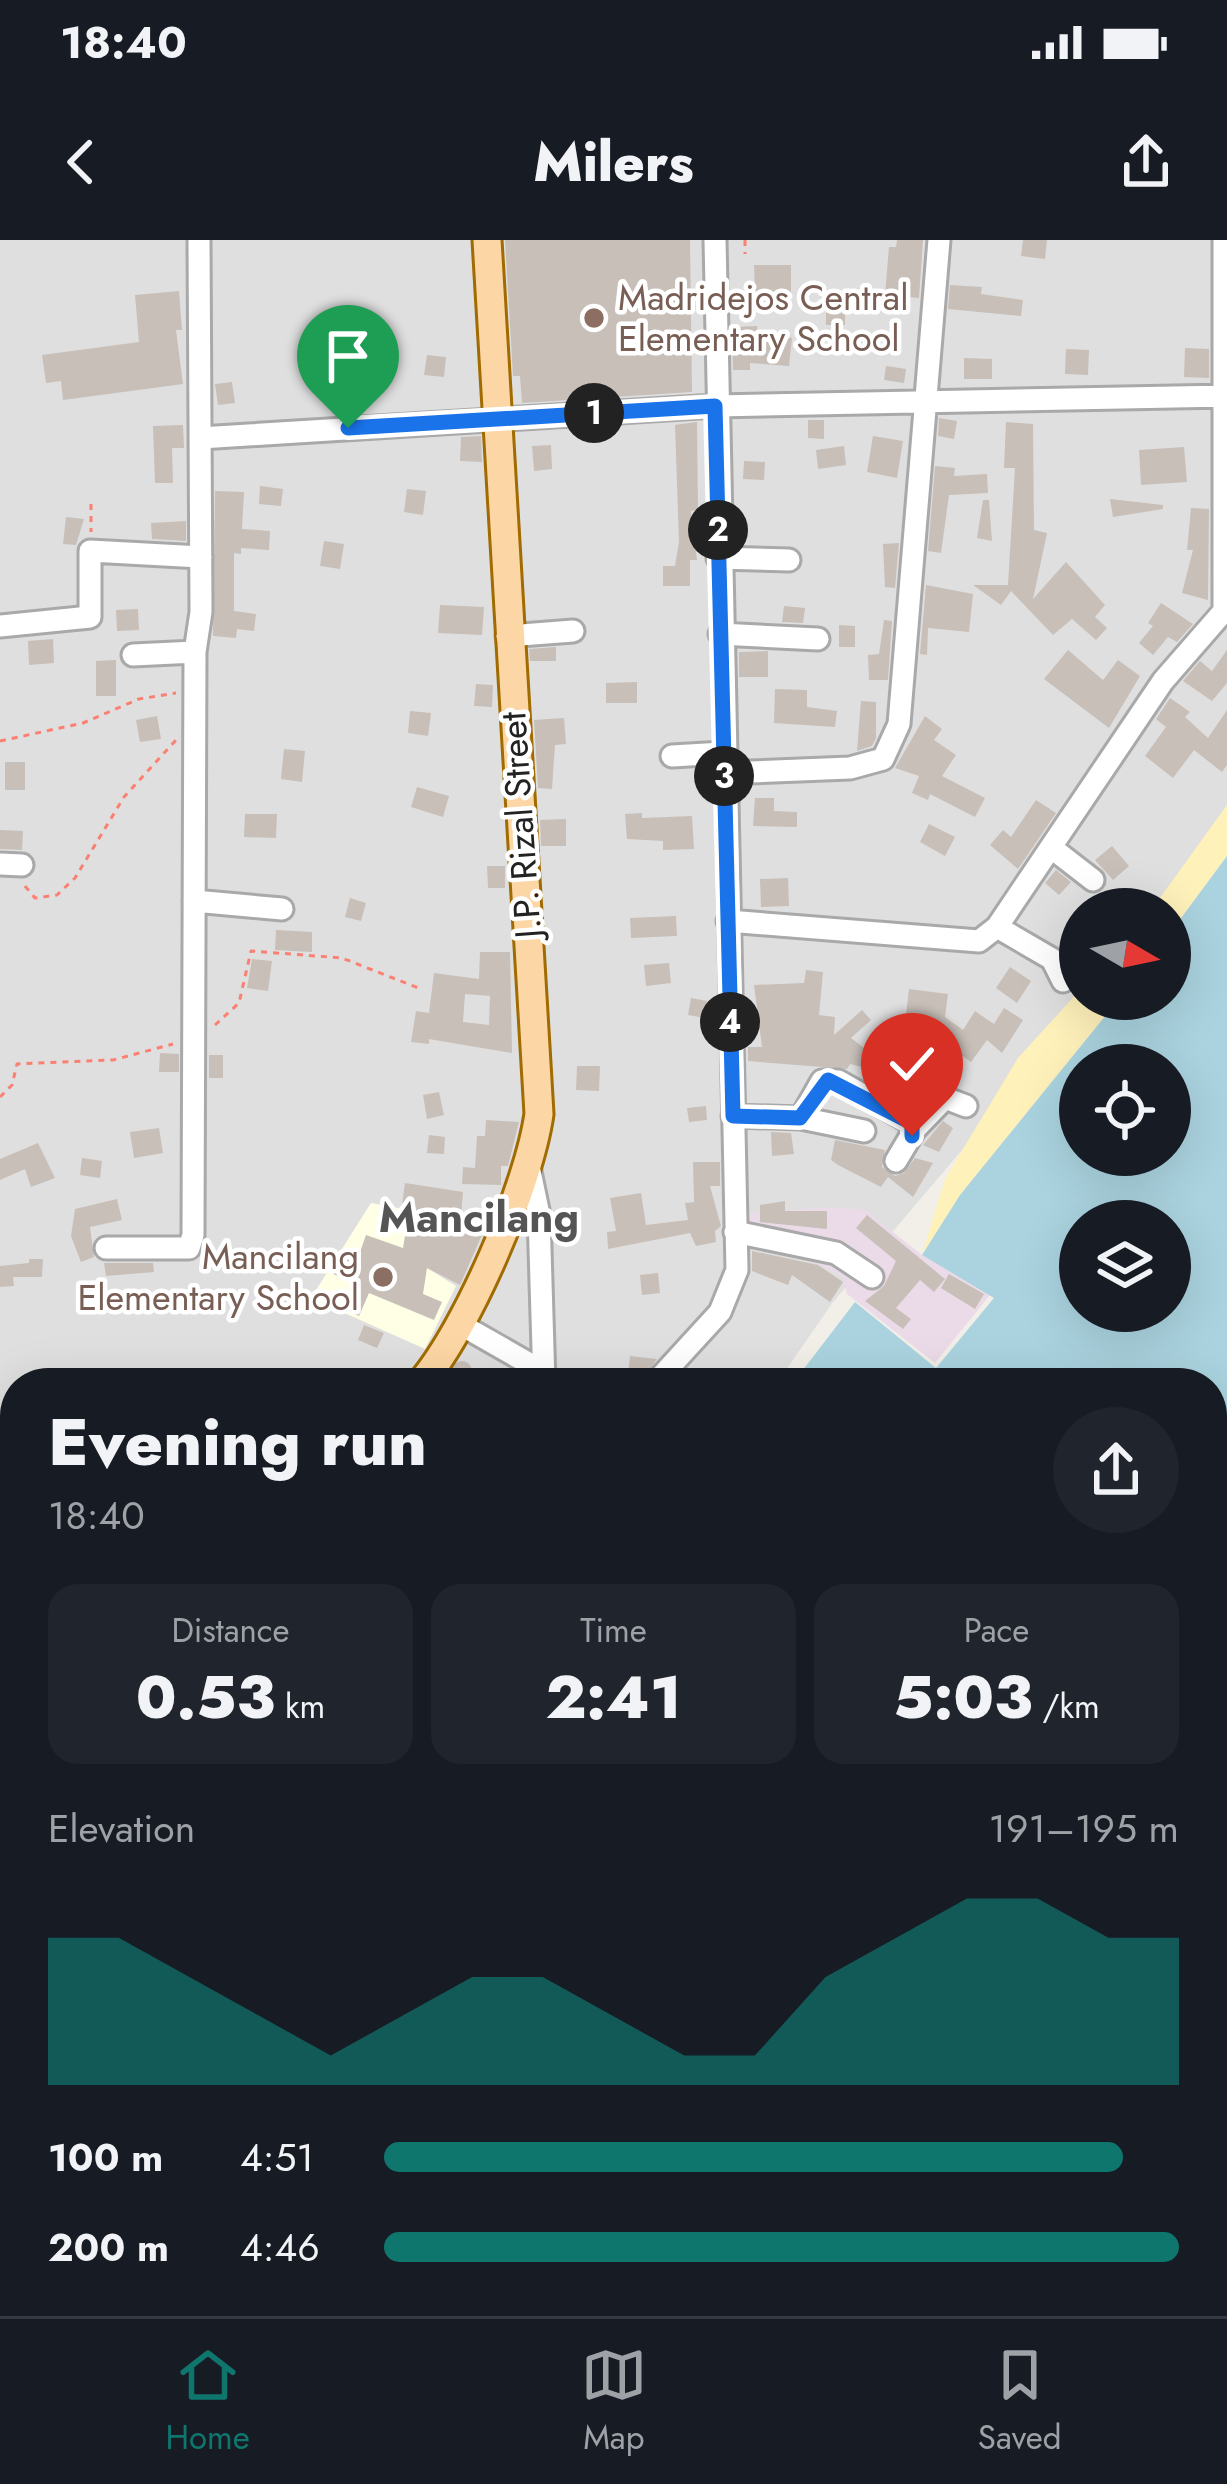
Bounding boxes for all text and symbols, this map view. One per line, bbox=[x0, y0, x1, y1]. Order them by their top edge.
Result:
text: 18:40 bbox=[60, 10, 187, 75]
text: Milers bbox=[533, 123, 694, 201]
icon: back bbox=[48, 129, 114, 195]
icon: share bbox=[1113, 129, 1179, 195]
place label: Madridejos Central Elementary School bbox=[618, 271, 908, 364]
pin bbox=[297, 305, 399, 428]
marker: Madridejos Central Elementary School bbox=[581, 305, 607, 331]
icon: arrive bbox=[315, 323, 381, 389]
pin: 1 bbox=[564, 383, 624, 443]
text: 1 bbox=[586, 389, 602, 436]
pin: 2 bbox=[688, 500, 748, 560]
text: 2 bbox=[707, 506, 729, 553]
street label: J.P. Rizal Street bbox=[486, 710, 554, 944]
pin: 3 bbox=[694, 746, 754, 806]
text: 3 bbox=[714, 752, 734, 799]
north arrow bbox=[1059, 888, 1191, 1020]
map controls bbox=[1059, 888, 1191, 1332]
pin: 4 bbox=[700, 992, 760, 1052]
text: 4 bbox=[718, 998, 742, 1045]
pin bbox=[861, 1013, 963, 1136]
icon: check bbox=[879, 1031, 945, 1097]
button: locate bbox=[1059, 1044, 1191, 1176]
district label: Mancilang bbox=[379, 1187, 579, 1248]
button: layers bbox=[1059, 1200, 1191, 1332]
place label: Mancilang Elementary School bbox=[77, 1230, 359, 1323]
marker: Mancilang Elementary School bbox=[370, 1264, 396, 1290]
text: Evening run bbox=[48, 1394, 427, 1490]
button: share bbox=[1053, 1407, 1179, 1533]
text: 18:40 bbox=[48, 1487, 145, 1544]
text: Distance bbox=[171, 1607, 290, 1654]
text: Time bbox=[580, 1607, 647, 1654]
text: Pace bbox=[964, 1607, 1029, 1654]
text: 0.53 bbox=[136, 1654, 275, 1741]
text: 2:41 bbox=[545, 1654, 682, 1741]
text: 5:03 bbox=[893, 1654, 1033, 1741]
text: km bbox=[275, 1683, 325, 1730]
text: /km bbox=[1033, 1683, 1100, 1730]
text: Elevation bbox=[48, 1800, 195, 1857]
text: 191–195 m bbox=[988, 1800, 1179, 1857]
text: 100 m bbox=[48, 2129, 163, 2186]
text: 4:51 bbox=[240, 2129, 314, 2186]
text: 200 m bbox=[48, 2219, 169, 2276]
text: 4:46 bbox=[240, 2219, 320, 2276]
tab: Home bbox=[166, 2342, 250, 2461]
tab: Map bbox=[581, 2342, 647, 2461]
tab: Saved bbox=[978, 2342, 1061, 2461]

